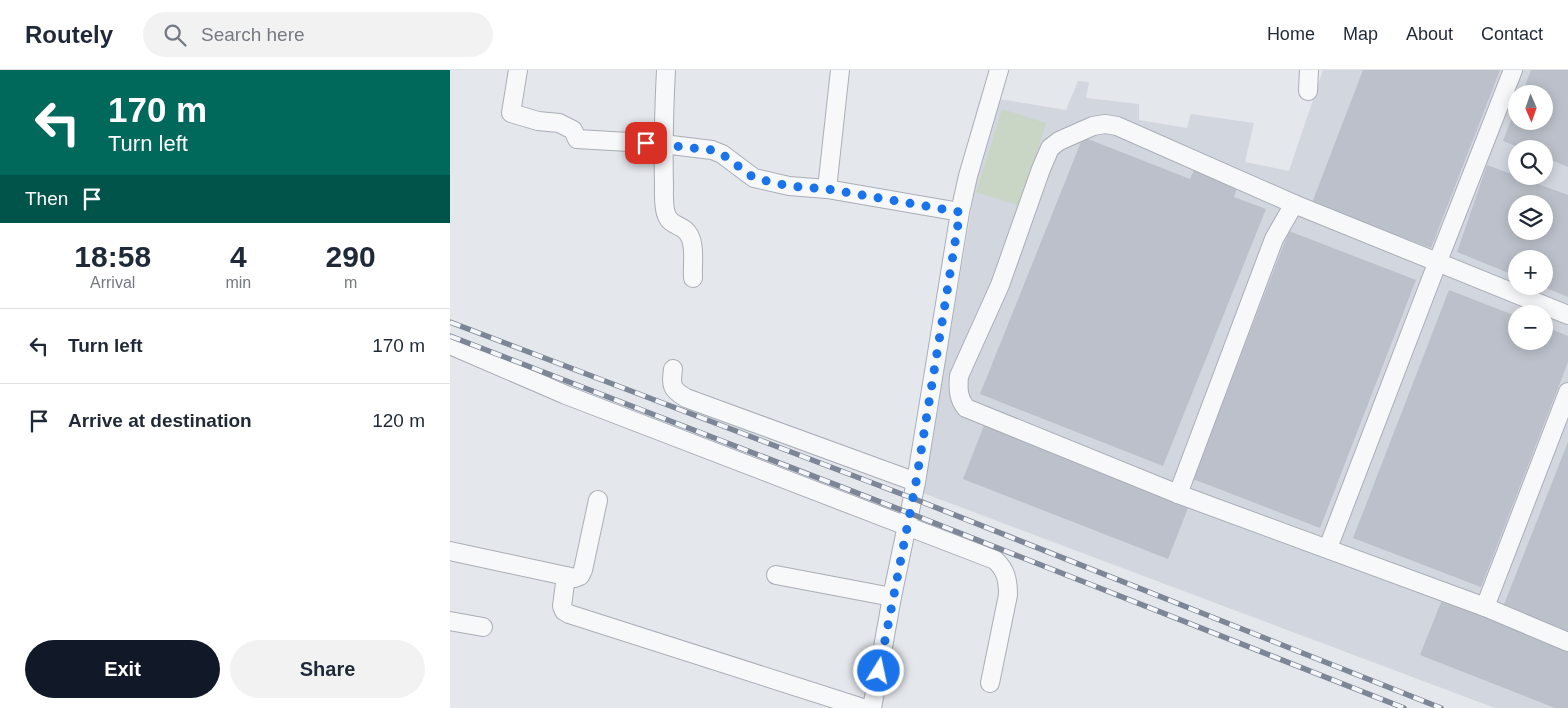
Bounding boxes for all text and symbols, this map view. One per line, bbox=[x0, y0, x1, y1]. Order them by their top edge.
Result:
search box bbox=[143, 12, 493, 57]
text: Routely bbox=[25, 21, 113, 48]
icon: search bbox=[161, 21, 189, 49]
text: Search here bbox=[201, 24, 305, 45]
text: Home bbox=[1267, 24, 1315, 44]
text: Map bbox=[1343, 24, 1378, 44]
text: About bbox=[1406, 24, 1453, 44]
text: Contact bbox=[1481, 24, 1543, 44]
north arrow bbox=[1508, 85, 1552, 130]
map controls bbox=[1508, 85, 1553, 350]
icon: left bbox=[25, 90, 90, 155]
text: 170 m bbox=[108, 90, 207, 129]
pin bbox=[625, 122, 667, 164]
icon: arrive bbox=[632, 129, 660, 157]
text: Turn left bbox=[108, 131, 188, 156]
button: search bbox=[1508, 140, 1553, 185]
icon: arrive bbox=[78, 185, 106, 213]
text: Then bbox=[25, 188, 68, 209]
button: layers bbox=[1508, 195, 1553, 240]
text: 18:58 bbox=[74, 240, 151, 273]
text: 4 bbox=[230, 240, 247, 273]
text: 290 bbox=[326, 240, 376, 273]
button: + bbox=[1508, 250, 1553, 295]
text: Arrival bbox=[90, 274, 135, 291]
text: min bbox=[225, 274, 251, 291]
text: m bbox=[344, 274, 357, 291]
button: − bbox=[1508, 305, 1553, 350]
icon: left bbox=[25, 332, 53, 360]
text: Turn left bbox=[68, 335, 143, 356]
text: 170 m bbox=[372, 335, 425, 356]
icon: arrive bbox=[25, 407, 53, 435]
text: Arrive at destination bbox=[68, 410, 252, 431]
text: 120 m bbox=[372, 410, 425, 431]
button: Exit bbox=[25, 640, 220, 698]
button: Share bbox=[230, 640, 425, 698]
position arrow bbox=[852, 644, 904, 696]

